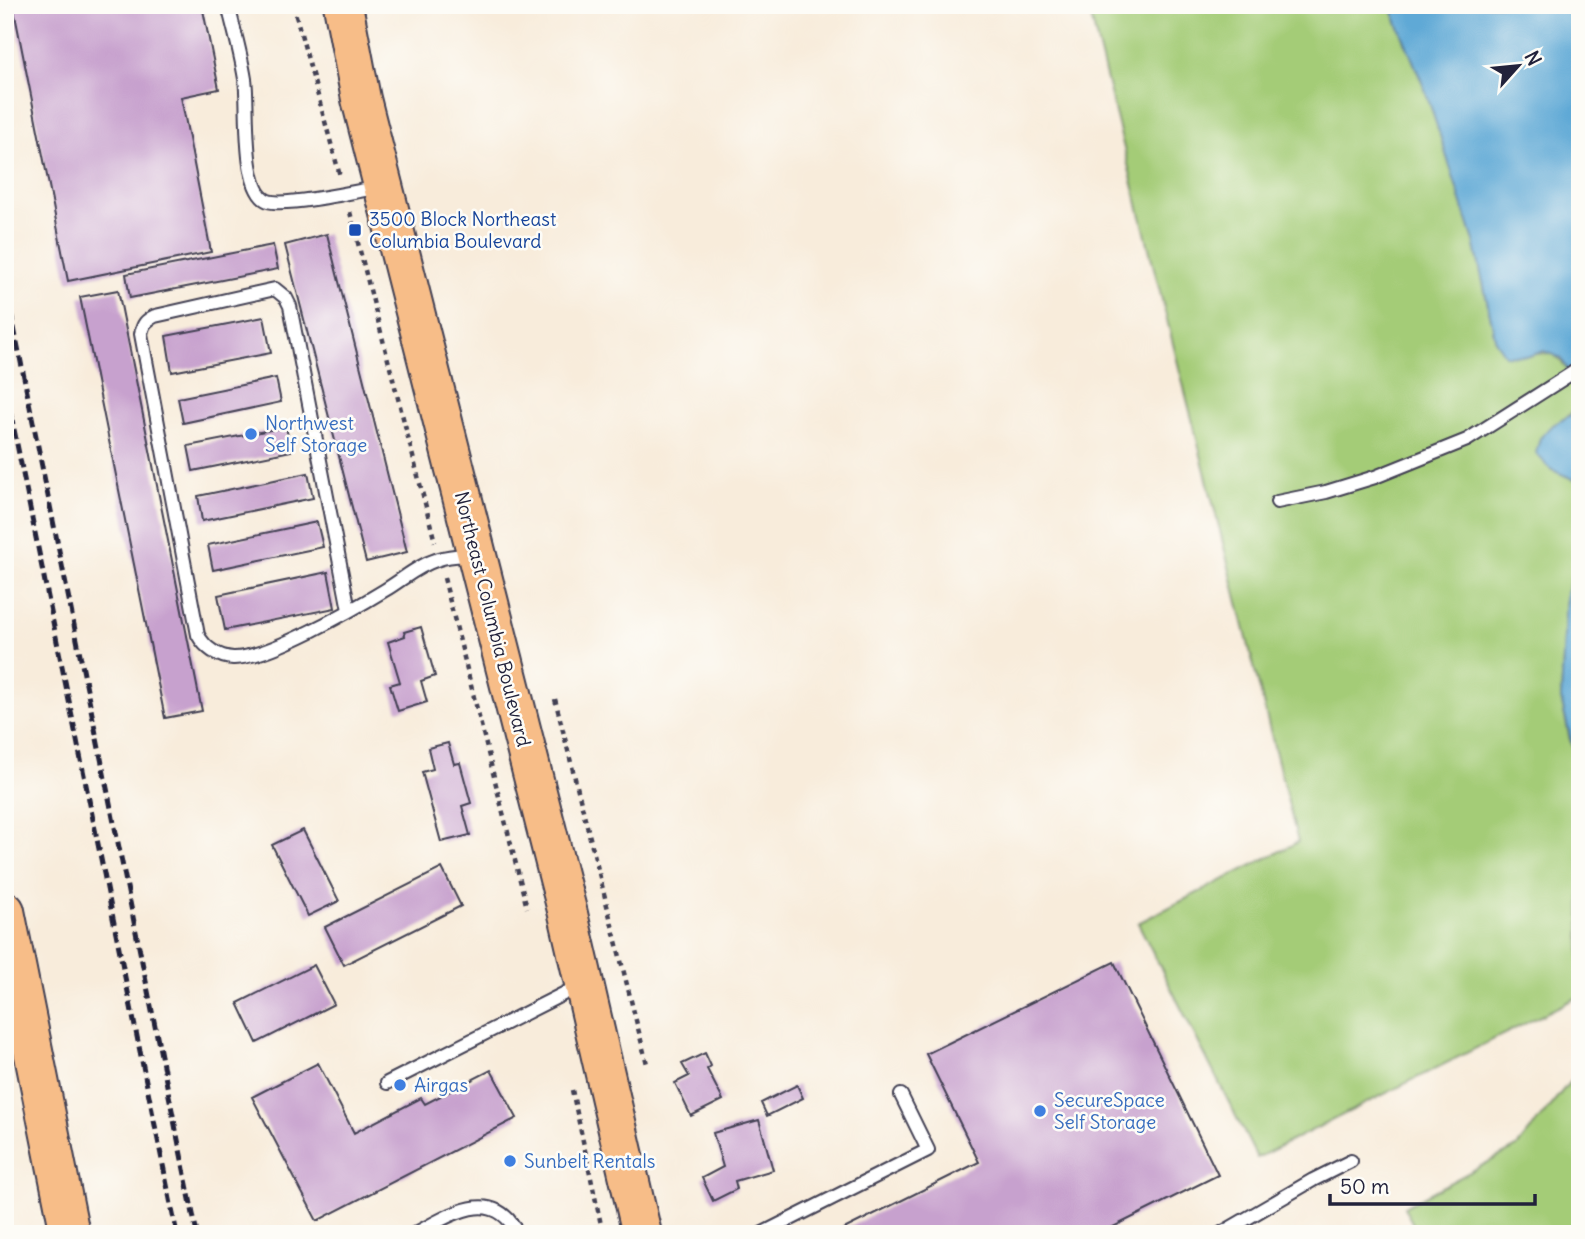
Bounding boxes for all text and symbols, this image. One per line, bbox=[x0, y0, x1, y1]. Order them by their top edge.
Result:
north arrow bbox=[1484, 32, 1554, 102]
text: N bbox=[1519, 47, 1547, 70]
place label: 3500 Block Northeast Columbia Boulevard bbox=[369, 207, 556, 253]
marker: 3500 Block Northeast Columbia Boulevard bbox=[347, 222, 363, 238]
place label: Northwest Self Storage bbox=[265, 411, 367, 457]
marker: Northwest Self Storage bbox=[243, 426, 259, 442]
street label: Northeast Columbia Boulevard bbox=[450, 489, 536, 749]
place label: Airgas bbox=[414, 1073, 468, 1097]
marker: Airgas bbox=[392, 1077, 408, 1093]
place label: SecureSpace Self Storage bbox=[1054, 1088, 1165, 1134]
marker: SecureSpace Self Storage bbox=[1032, 1103, 1048, 1119]
place label: Sunbelt Rentals bbox=[524, 1149, 655, 1173]
marker: Sunbelt Rentals bbox=[502, 1153, 518, 1169]
scale bar bbox=[1330, 1162, 1534, 1206]
text: 50 m bbox=[1340, 1173, 1389, 1200]

